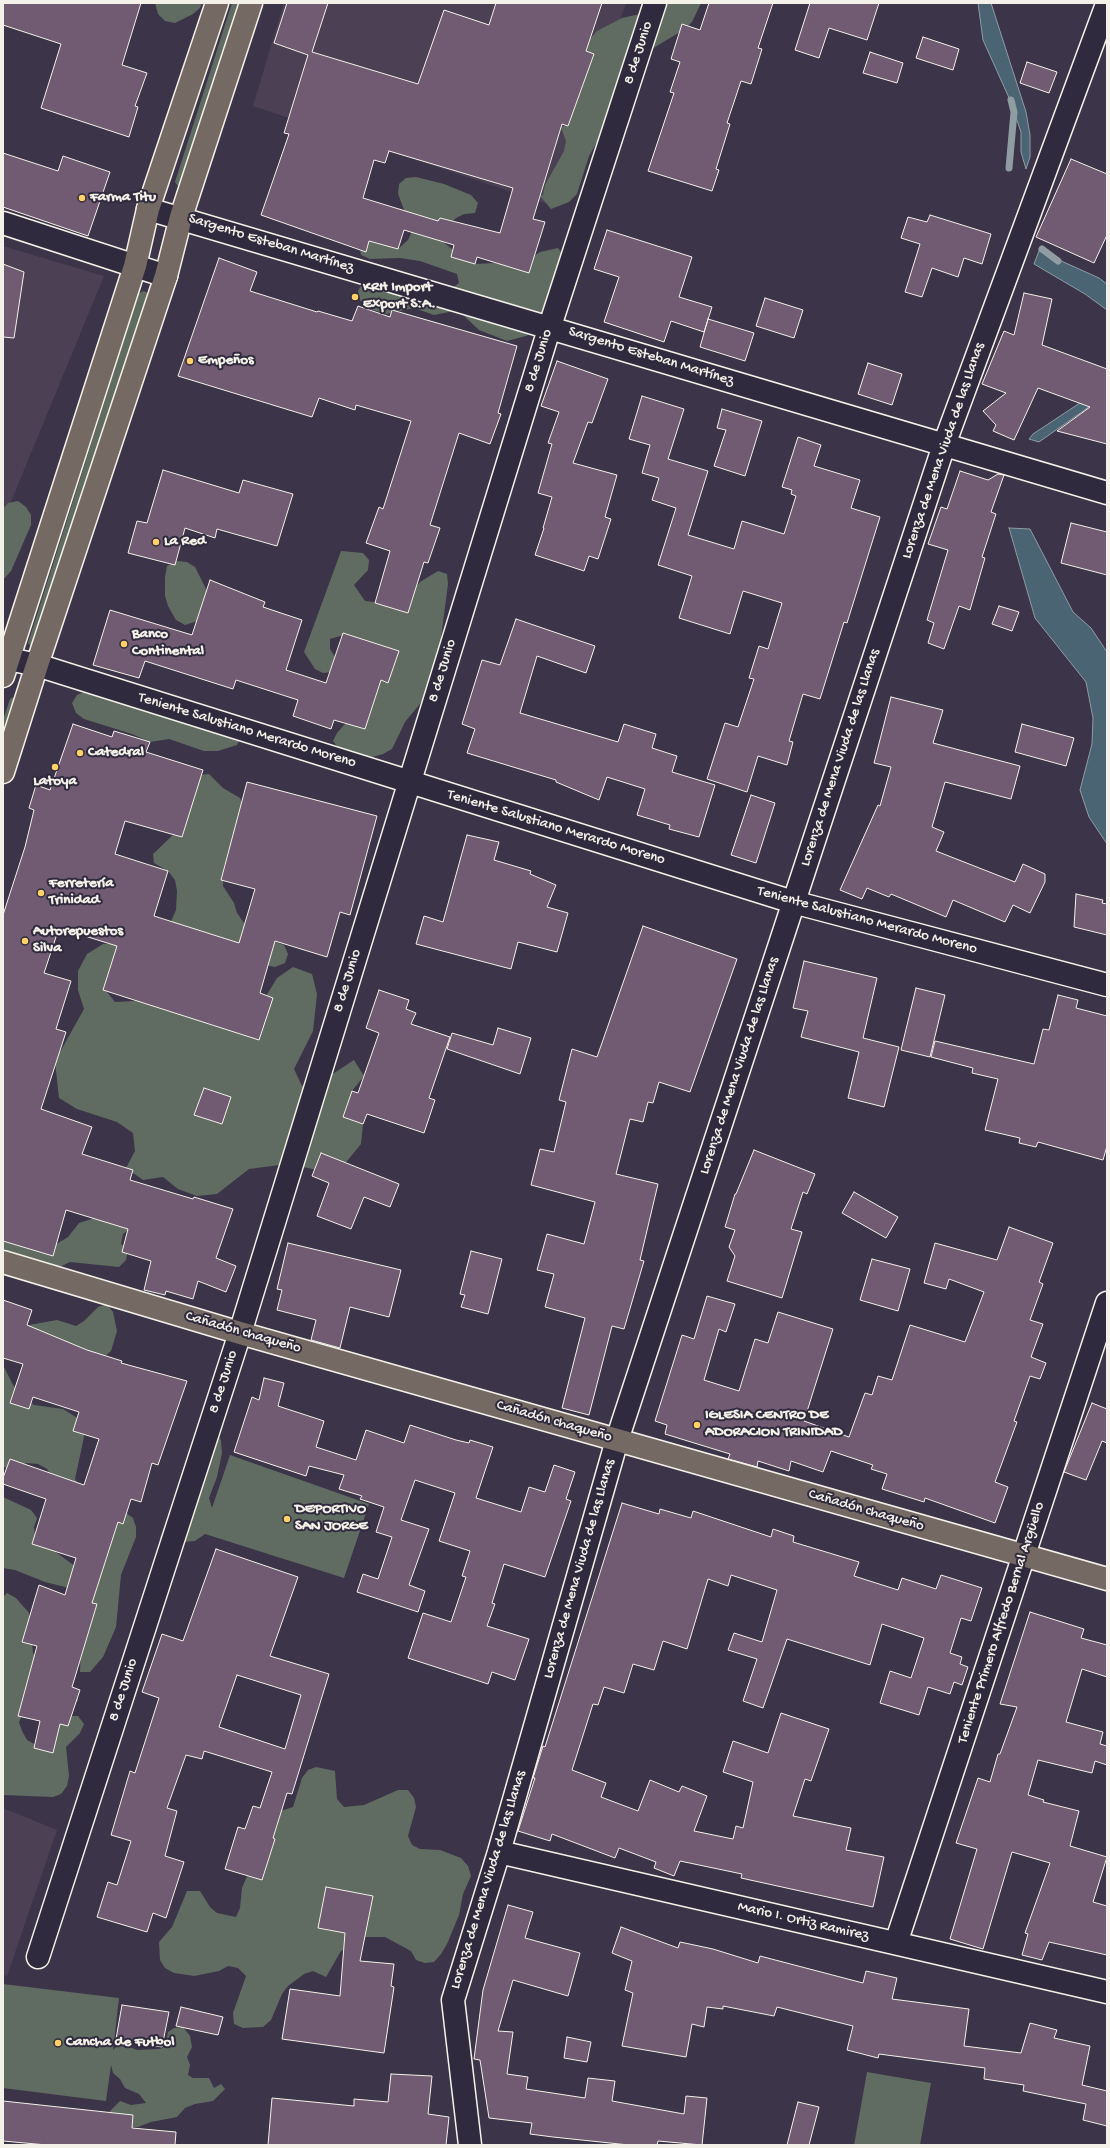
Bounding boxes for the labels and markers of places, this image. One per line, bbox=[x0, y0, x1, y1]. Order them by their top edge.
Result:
place label: Farma Titu bbox=[90, 189, 156, 207]
marker: Farma Titu bbox=[77, 193, 87, 203]
place label: KRH Import Export S.A. bbox=[363, 279, 436, 314]
marker: KRH Import Export S.A. bbox=[350, 292, 360, 302]
place label: Empeños bbox=[198, 352, 254, 370]
marker: Empeños bbox=[185, 356, 195, 366]
place label: La Red bbox=[164, 533, 206, 551]
marker: La Red bbox=[151, 537, 161, 547]
place label: Banco Continental bbox=[132, 626, 204, 661]
marker: Banco Continental bbox=[119, 639, 129, 649]
place label: Catedral bbox=[88, 744, 144, 762]
marker: Catedral bbox=[75, 748, 85, 758]
marker: Latoya bbox=[50, 762, 60, 772]
place label: Latoya bbox=[33, 773, 77, 791]
place label: Ferretería Trinidad bbox=[49, 875, 114, 910]
marker: Ferretería Trinidad bbox=[36, 888, 46, 898]
place label: Autorepuestos Silva bbox=[33, 923, 123, 958]
marker: Autorepuestos Silva bbox=[20, 936, 30, 946]
place label: IGLESIA CENTRO DE ADORACION TRINIDAD bbox=[705, 1407, 843, 1442]
marker: IGLESIA CENTRO DE ADORACION TRINIDAD bbox=[692, 1420, 702, 1430]
place label: DEPORTIVO SAN JORGE bbox=[295, 1501, 368, 1536]
marker: DEPORTIVO SAN JORGE bbox=[282, 1514, 292, 1524]
place label: Cancha de Futbol bbox=[66, 2034, 175, 2052]
marker: Cancha de Futbol bbox=[53, 2038, 63, 2048]

